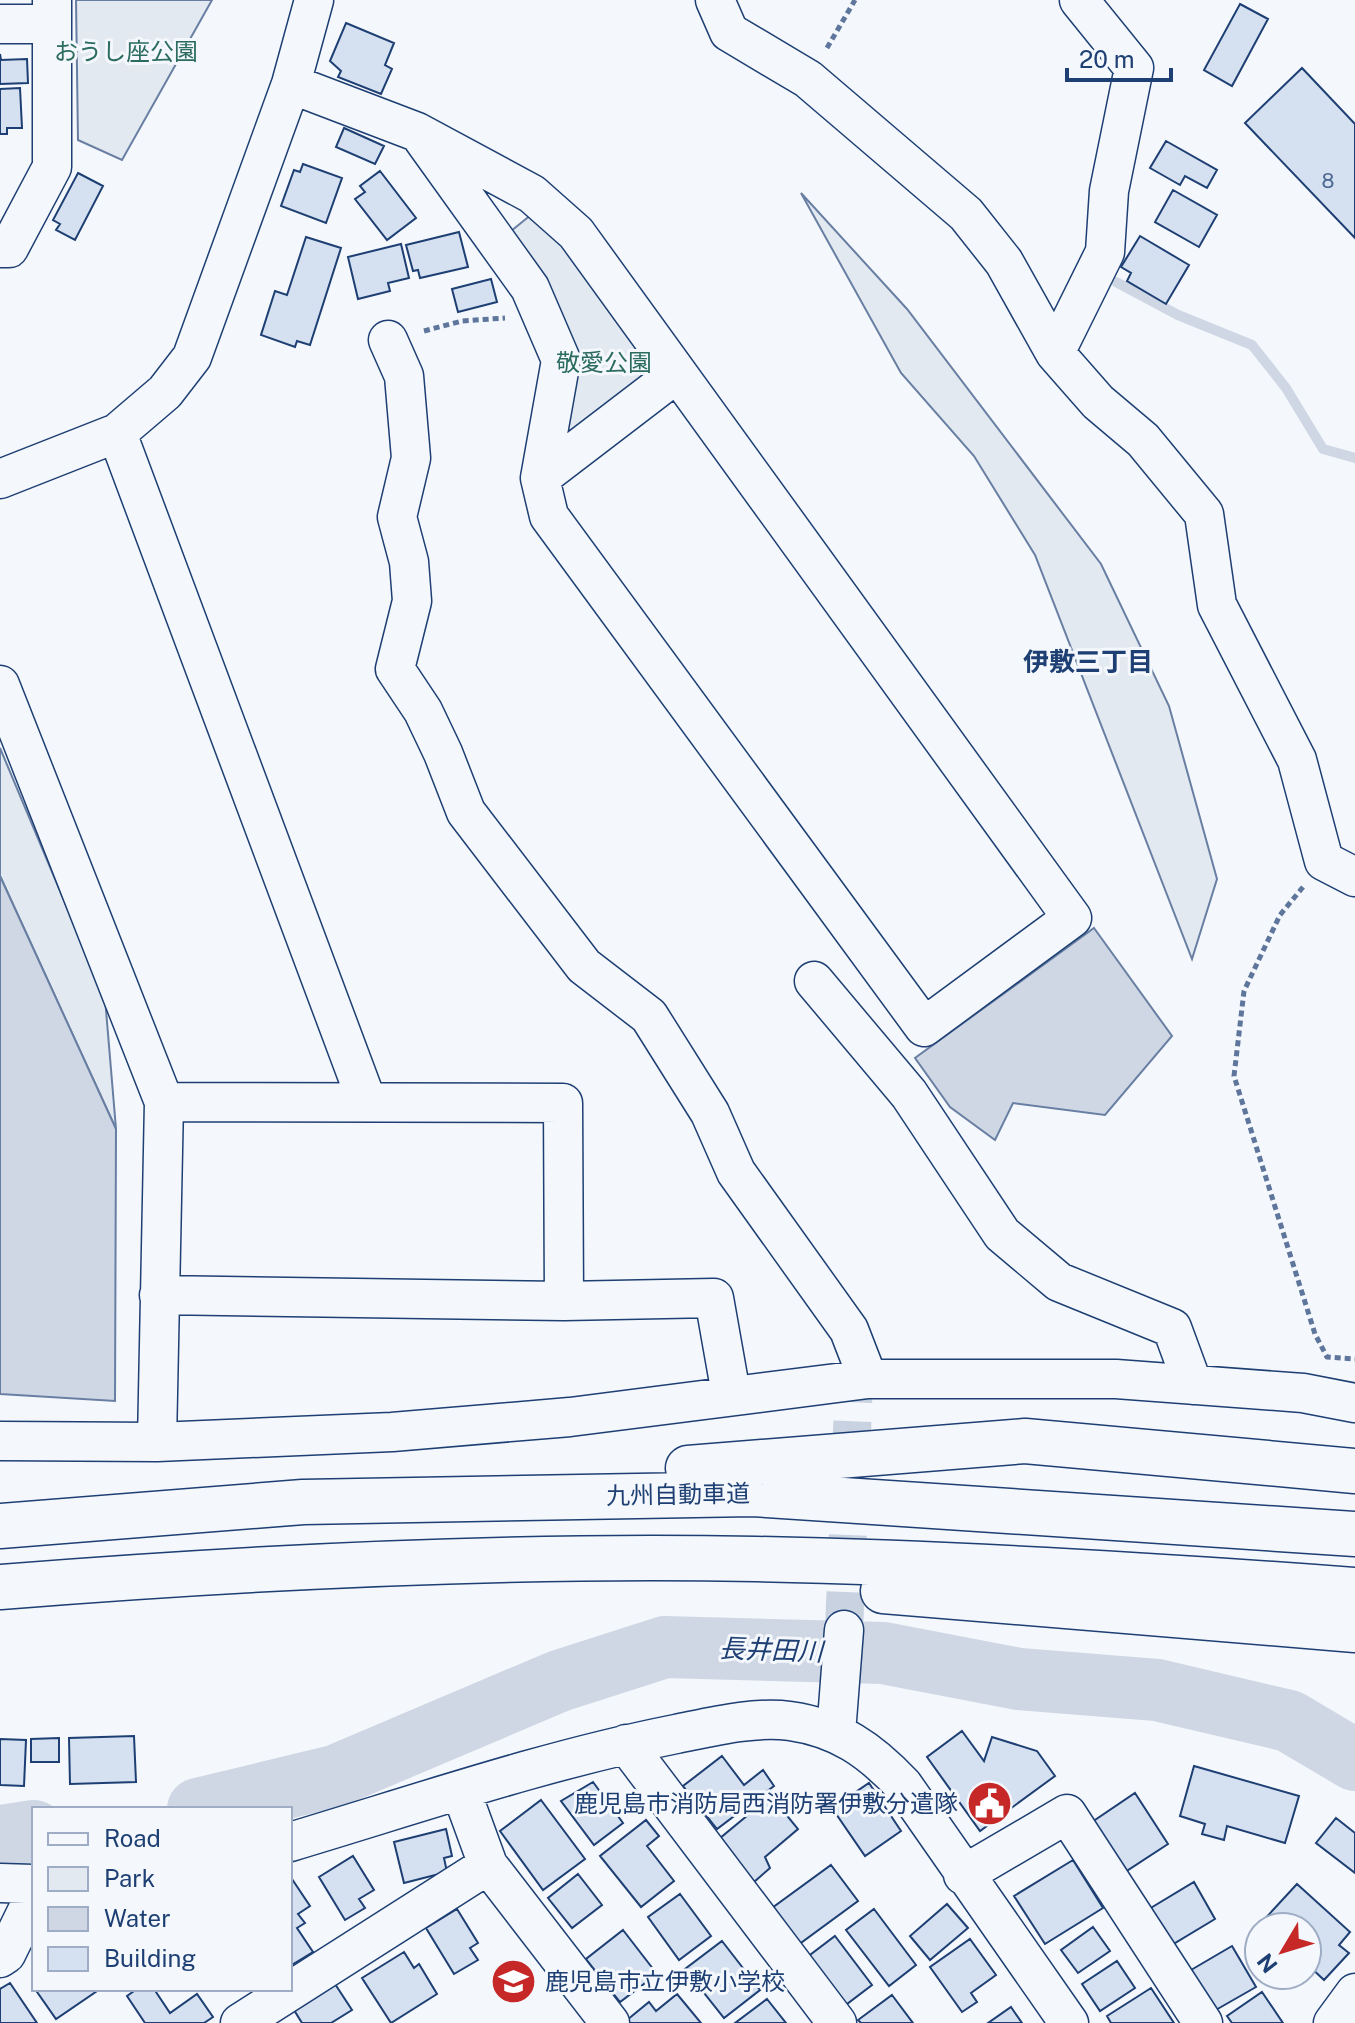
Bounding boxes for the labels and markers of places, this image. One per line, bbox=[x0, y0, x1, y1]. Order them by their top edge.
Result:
public building icon: 鹿児島市消防局西消防署伊敷分遣隊 bbox=[965, 1780, 1013, 1828]
place label: 鹿児島市消防局西消防署伊敷分遣隊 bbox=[574, 1789, 958, 1817]
school or university icon: 鹿児島市立伊敷小学校 bbox=[490, 1958, 538, 2006]
place label: 鹿児島市立伊敷小学校 bbox=[545, 1967, 785, 1995]

